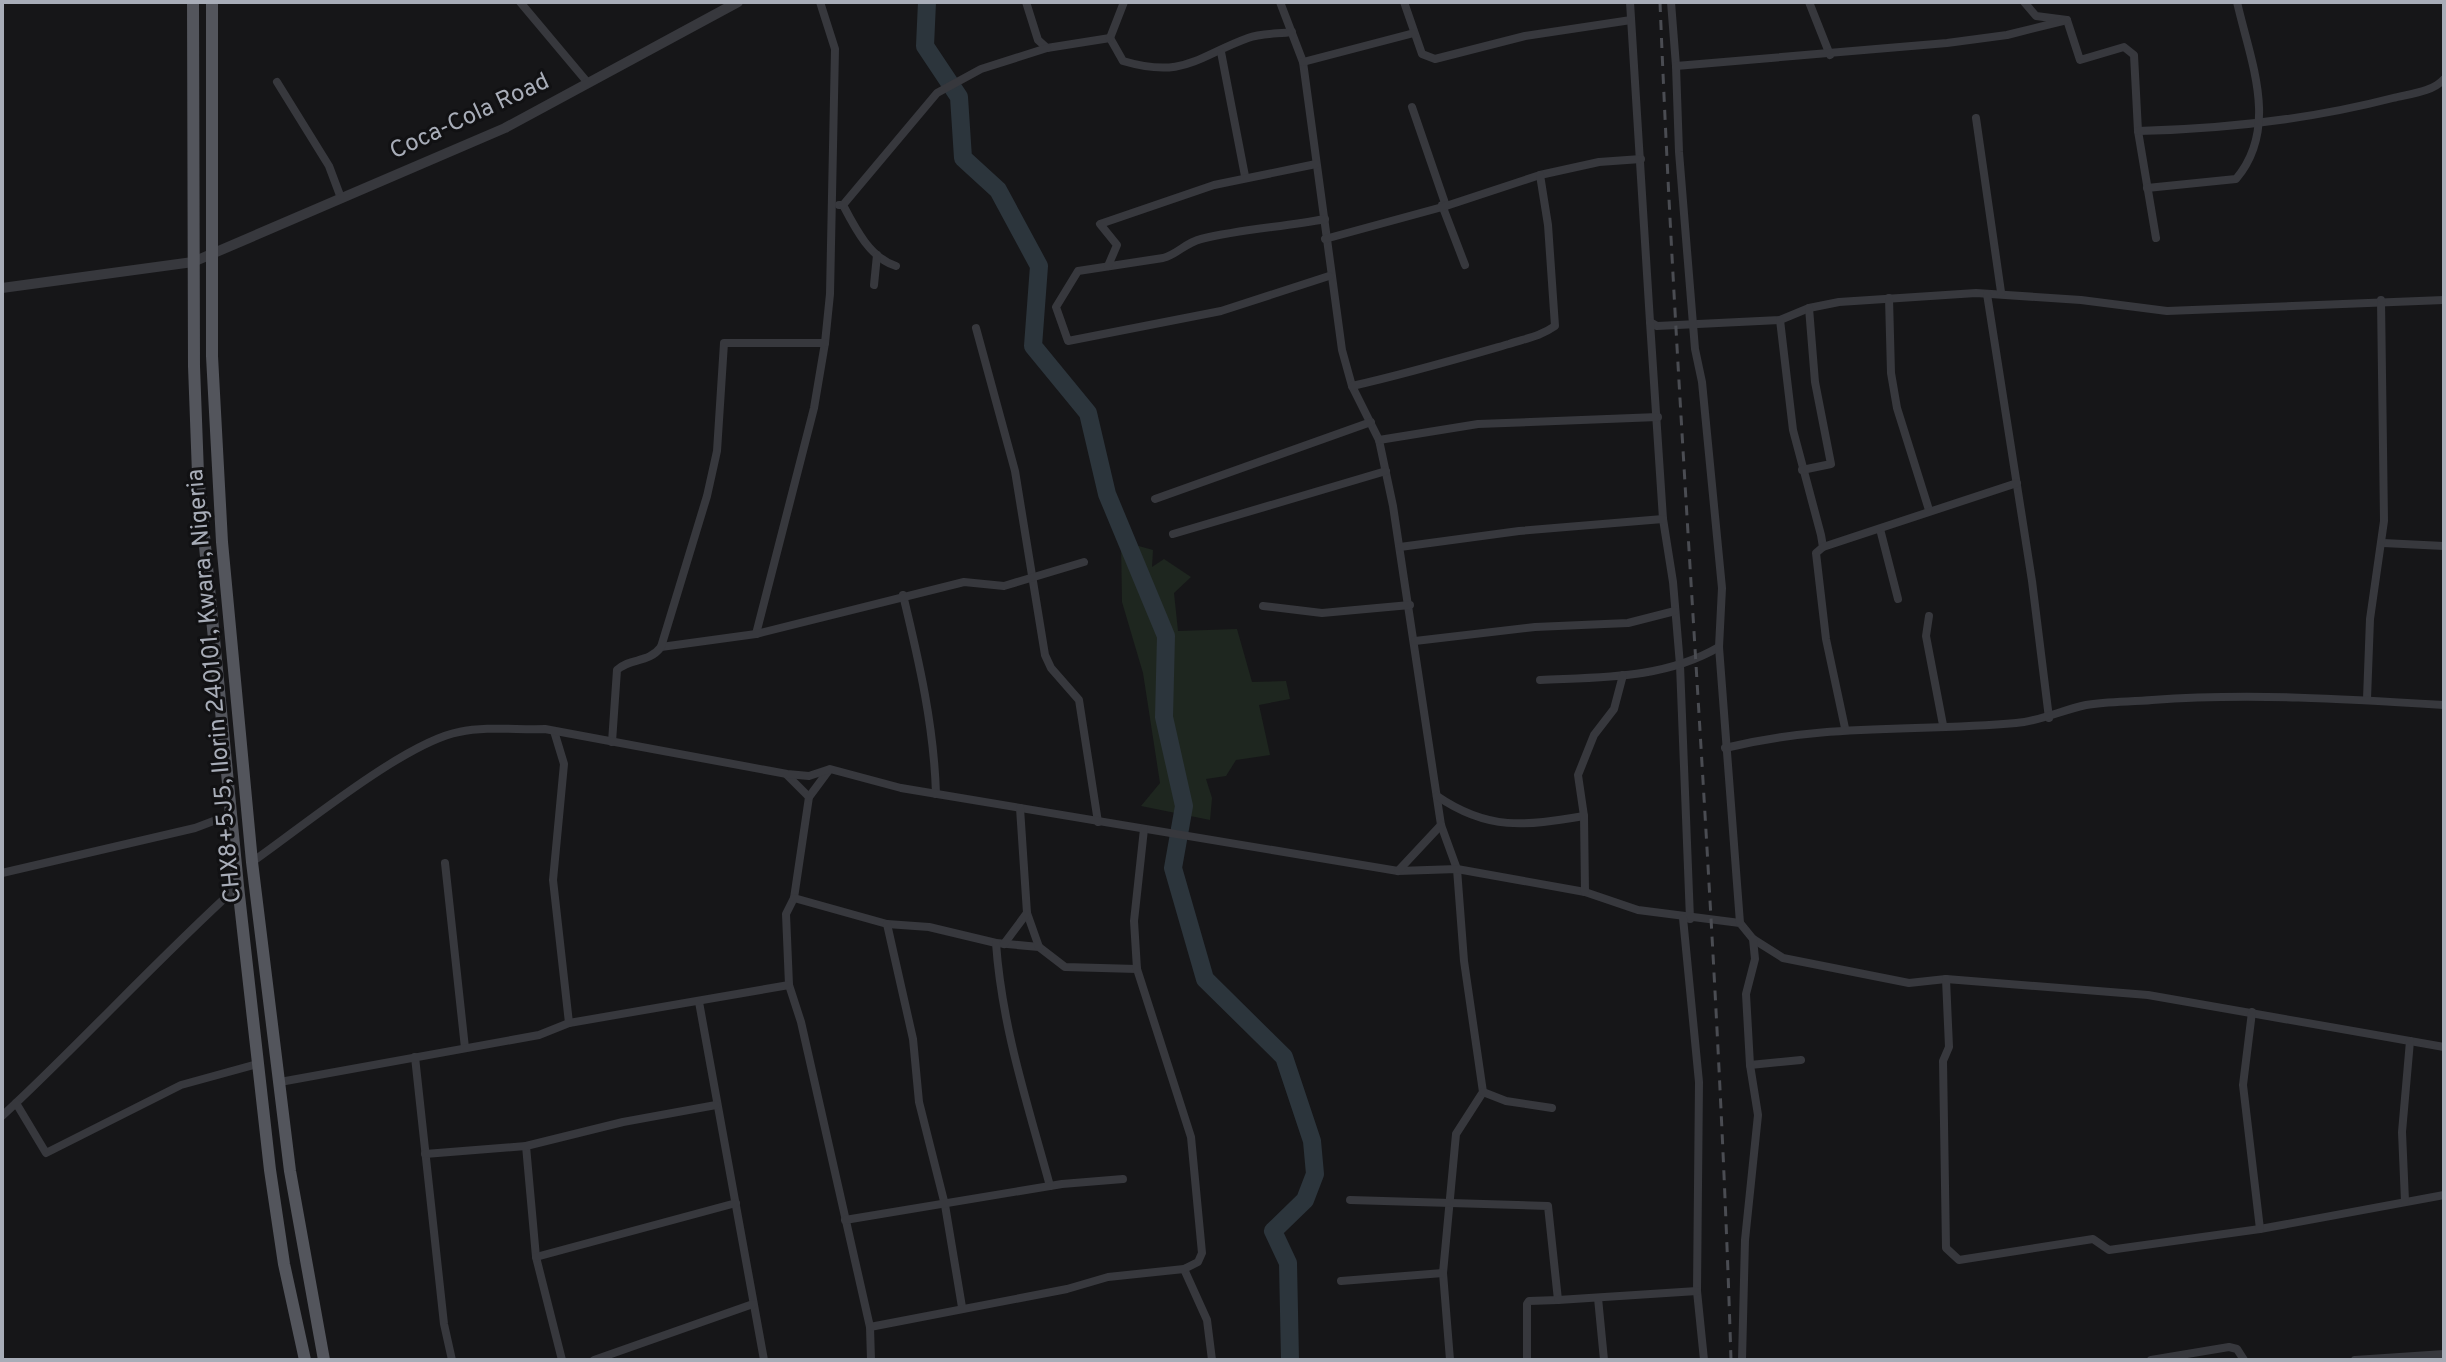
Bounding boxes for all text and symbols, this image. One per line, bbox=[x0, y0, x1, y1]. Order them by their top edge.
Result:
street label: Coca-Cola Road bbox=[385, 67, 555, 167]
street label: CHX8+5J5, Ilorin 240101, Kwara, Nigeria bbox=[181, 468, 249, 904]

